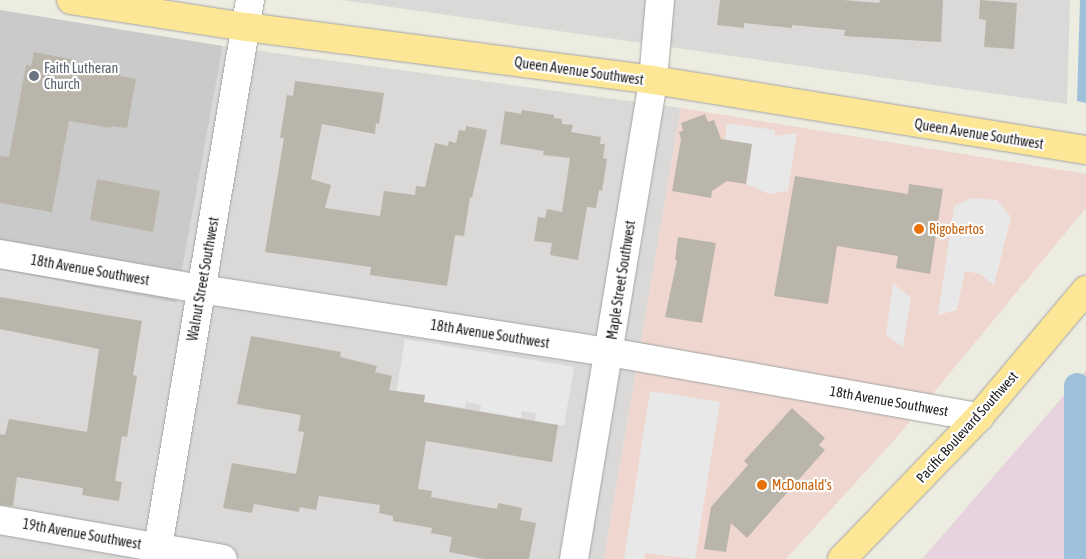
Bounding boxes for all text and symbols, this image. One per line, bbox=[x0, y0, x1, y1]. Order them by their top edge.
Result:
street label: Queen Avenue Southwest bbox=[513, 54, 645, 88]
place label: Faith Lutheran Church bbox=[44, 60, 118, 92]
marker: Faith Lutheran Church bbox=[28, 70, 40, 82]
street label: Queen Avenue Southwest bbox=[913, 115, 1045, 153]
street label: Walnut Street Southwest bbox=[184, 216, 222, 342]
street label: Maple Street Southwest bbox=[603, 219, 639, 341]
place label: Rigobertos bbox=[929, 221, 984, 237]
marker: Rigobertos bbox=[913, 223, 925, 235]
street label: 18th Avenue Southwest bbox=[29, 251, 151, 289]
street label: 18th Avenue Southwest bbox=[429, 316, 551, 352]
street label: Pacific Boulevard Southwest bbox=[913, 368, 1021, 486]
street label: 18th Avenue Southwest bbox=[828, 382, 950, 420]
place label: McDonald's bbox=[772, 477, 832, 493]
marker: McDonald's bbox=[756, 479, 768, 491]
street label: 19th Avenue Southwest bbox=[21, 515, 143, 553]

